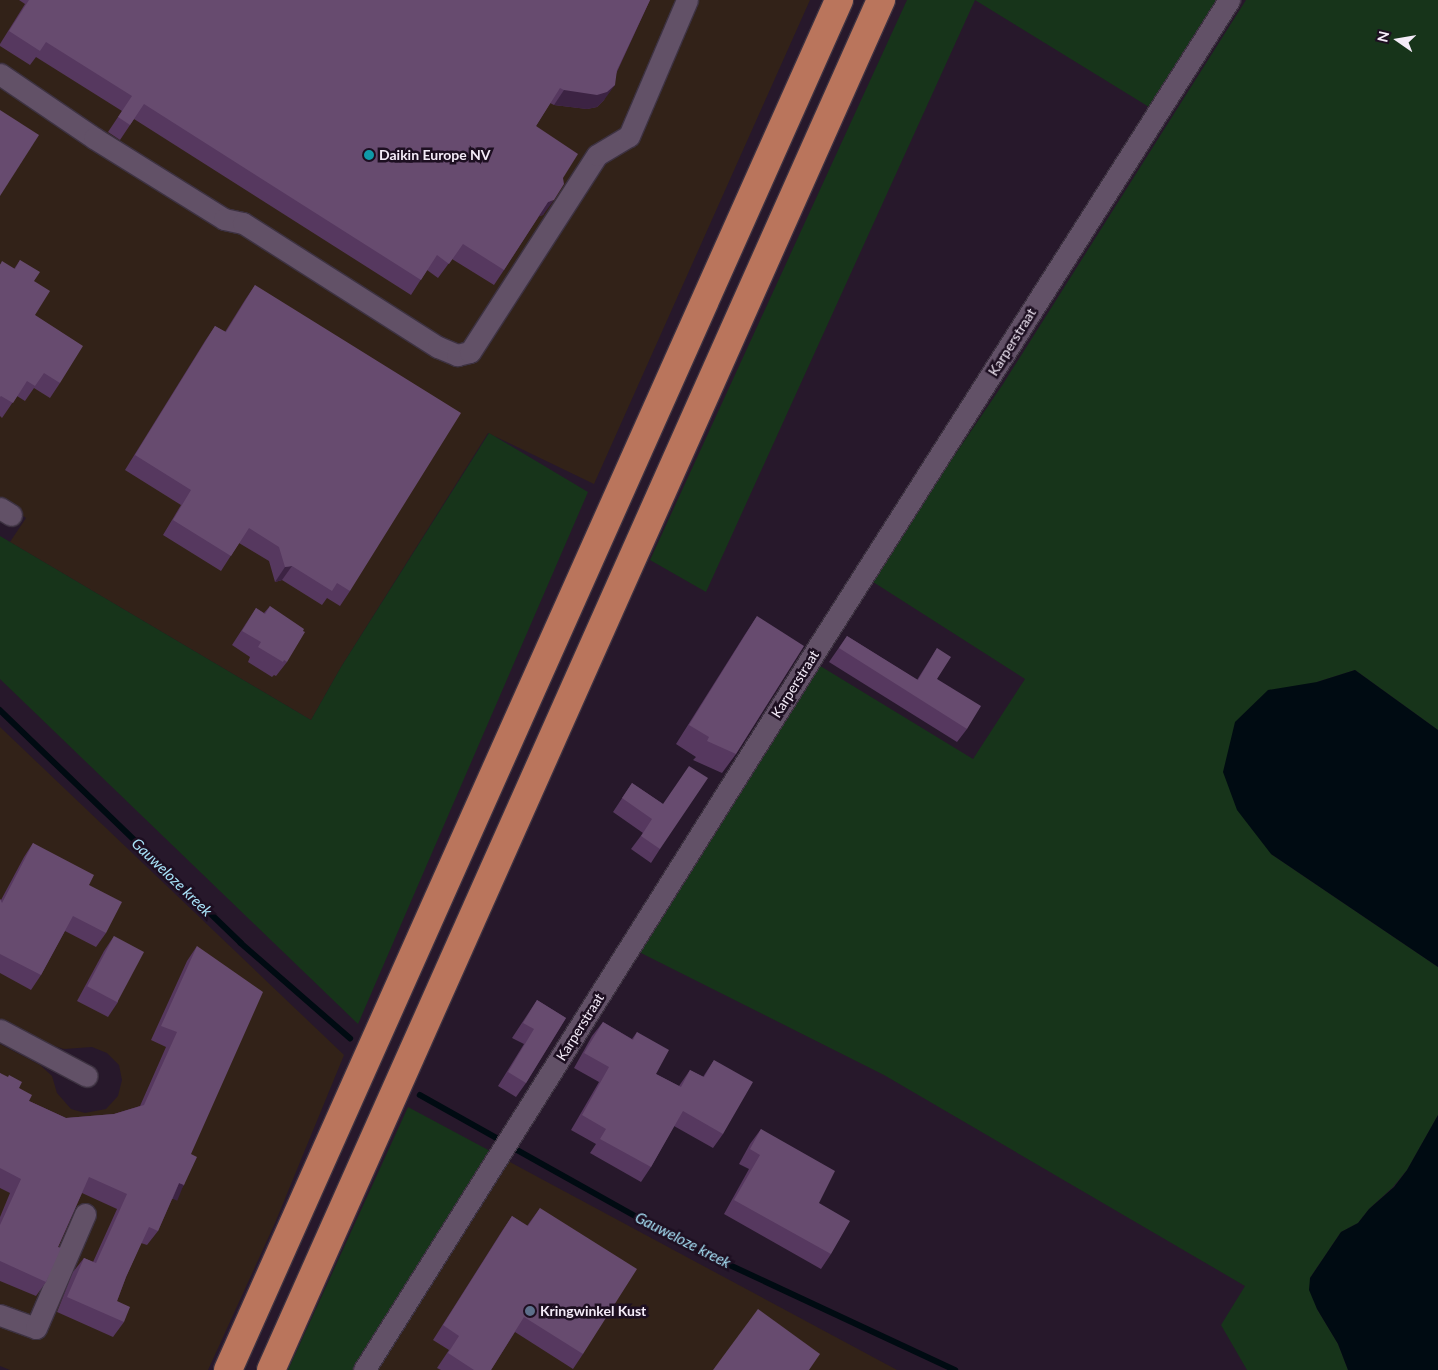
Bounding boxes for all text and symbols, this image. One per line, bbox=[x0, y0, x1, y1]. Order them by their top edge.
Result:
north arrow bbox=[1373, 15, 1423, 65]
text: N bbox=[1373, 29, 1392, 44]
place label: Daikin Europe NV bbox=[379, 147, 491, 163]
marker: Daikin Europe NV bbox=[363, 149, 375, 161]
street label: Karperstraat bbox=[985, 305, 1039, 379]
street label: Karperstraat bbox=[768, 647, 822, 721]
water label: Gauweloze kreek bbox=[128, 834, 216, 920]
street label: Karperstraat bbox=[553, 990, 607, 1064]
water label: Gauweloze kreek bbox=[632, 1208, 734, 1272]
place label: Kringwinkel Kust bbox=[540, 1303, 646, 1319]
marker: Kringwinkel Kust bbox=[524, 1305, 536, 1317]

